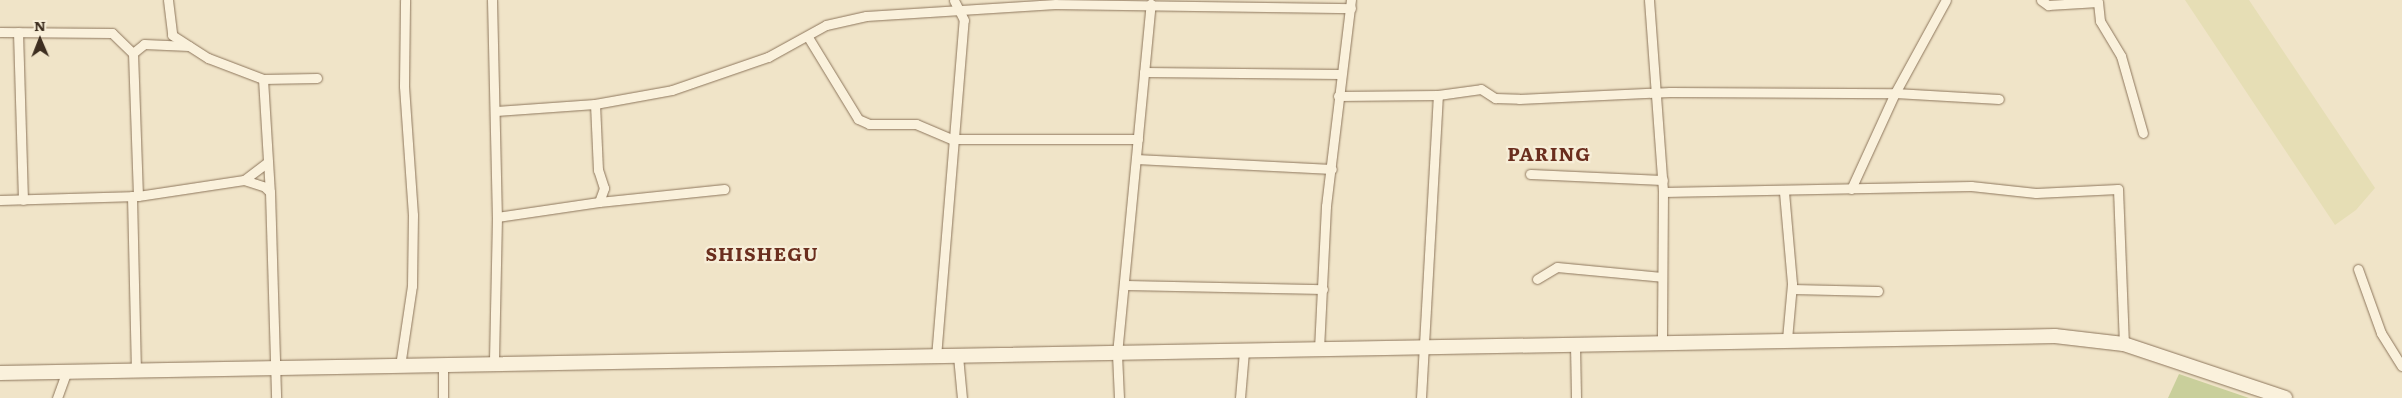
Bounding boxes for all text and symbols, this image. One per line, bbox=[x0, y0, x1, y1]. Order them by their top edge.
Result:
north arrow bbox=[15, 15, 65, 65]
text: N bbox=[34, 15, 46, 35]
district label: PARING bbox=[1506, 143, 1592, 165]
district label: SHISHEGU bbox=[704, 243, 820, 265]

